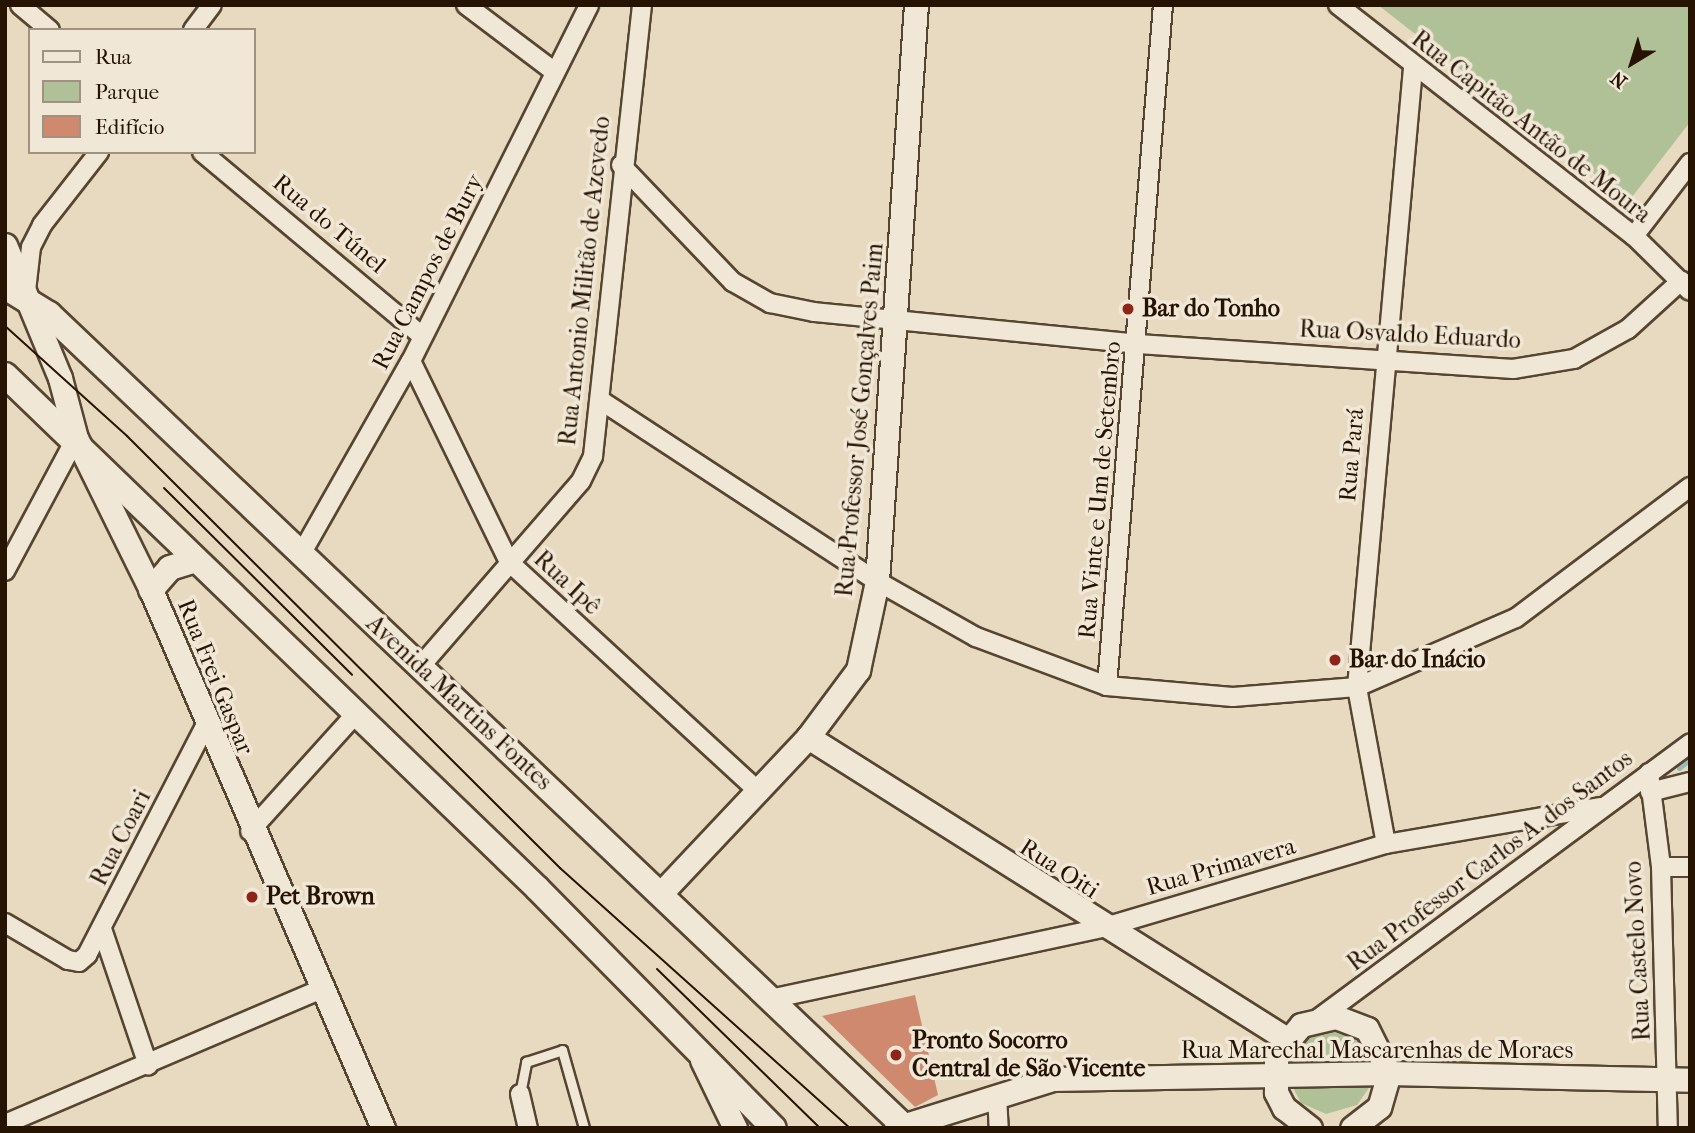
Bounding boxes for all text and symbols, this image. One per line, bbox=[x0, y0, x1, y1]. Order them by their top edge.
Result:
street label: Rua Capitão Antão de Moura bbox=[1406, 25, 1656, 229]
legend bbox=[28, 28, 256, 154]
north arrow bbox=[1597, 28, 1667, 98]
text: Rua bbox=[95, 45, 132, 69]
text: N bbox=[1607, 66, 1632, 93]
text: Parque bbox=[95, 80, 159, 104]
text: Edifício bbox=[95, 115, 164, 139]
street label: Rua Antonio Militão de Azevedo bbox=[553, 115, 617, 447]
street label: Rua do Túnel bbox=[267, 168, 391, 280]
street label: Rua Campos de Bury bbox=[366, 169, 490, 375]
street label: Rua Professor José Gonçalves Paim bbox=[830, 242, 890, 598]
place label: Bar do Tonho bbox=[1142, 295, 1280, 323]
marker: Bar do Tonho bbox=[1120, 301, 1136, 317]
street label: Rua Osvaldo Eduardo bbox=[1298, 315, 1522, 355]
street label: Rua Vinte e Um de Setembro bbox=[1073, 340, 1127, 640]
street label: Rua Pará bbox=[1334, 407, 1370, 503]
street label: Rua Ipê bbox=[528, 545, 606, 621]
street label: Rua Frei Gaspar bbox=[171, 595, 259, 759]
street label: Avenida Martins Fontes bbox=[360, 609, 558, 797]
place label: Bar do Inácio bbox=[1349, 646, 1486, 674]
marker: Bar do Inácio bbox=[1327, 652, 1343, 668]
street label: Rua Professor Carlos A. dos Santos bbox=[1342, 744, 1638, 978]
street label: Rua Coari bbox=[85, 785, 157, 891]
street label: Rua Primavera bbox=[1143, 832, 1299, 902]
street label: Rua Oiti bbox=[1014, 833, 1104, 905]
street label: Rua Castelo Novo bbox=[1619, 860, 1657, 1042]
place label: Pet Brown bbox=[266, 883, 375, 911]
marker: Pet Brown bbox=[244, 889, 260, 905]
place label: Pronto Socorro Central de São Vicente bbox=[912, 1027, 1145, 1083]
street label: Rua Marechal Mascarenhas de Moraes bbox=[1181, 1037, 1573, 1065]
marker: Pronto Socorro Central de São Vicente bbox=[886, 1045, 906, 1065]

